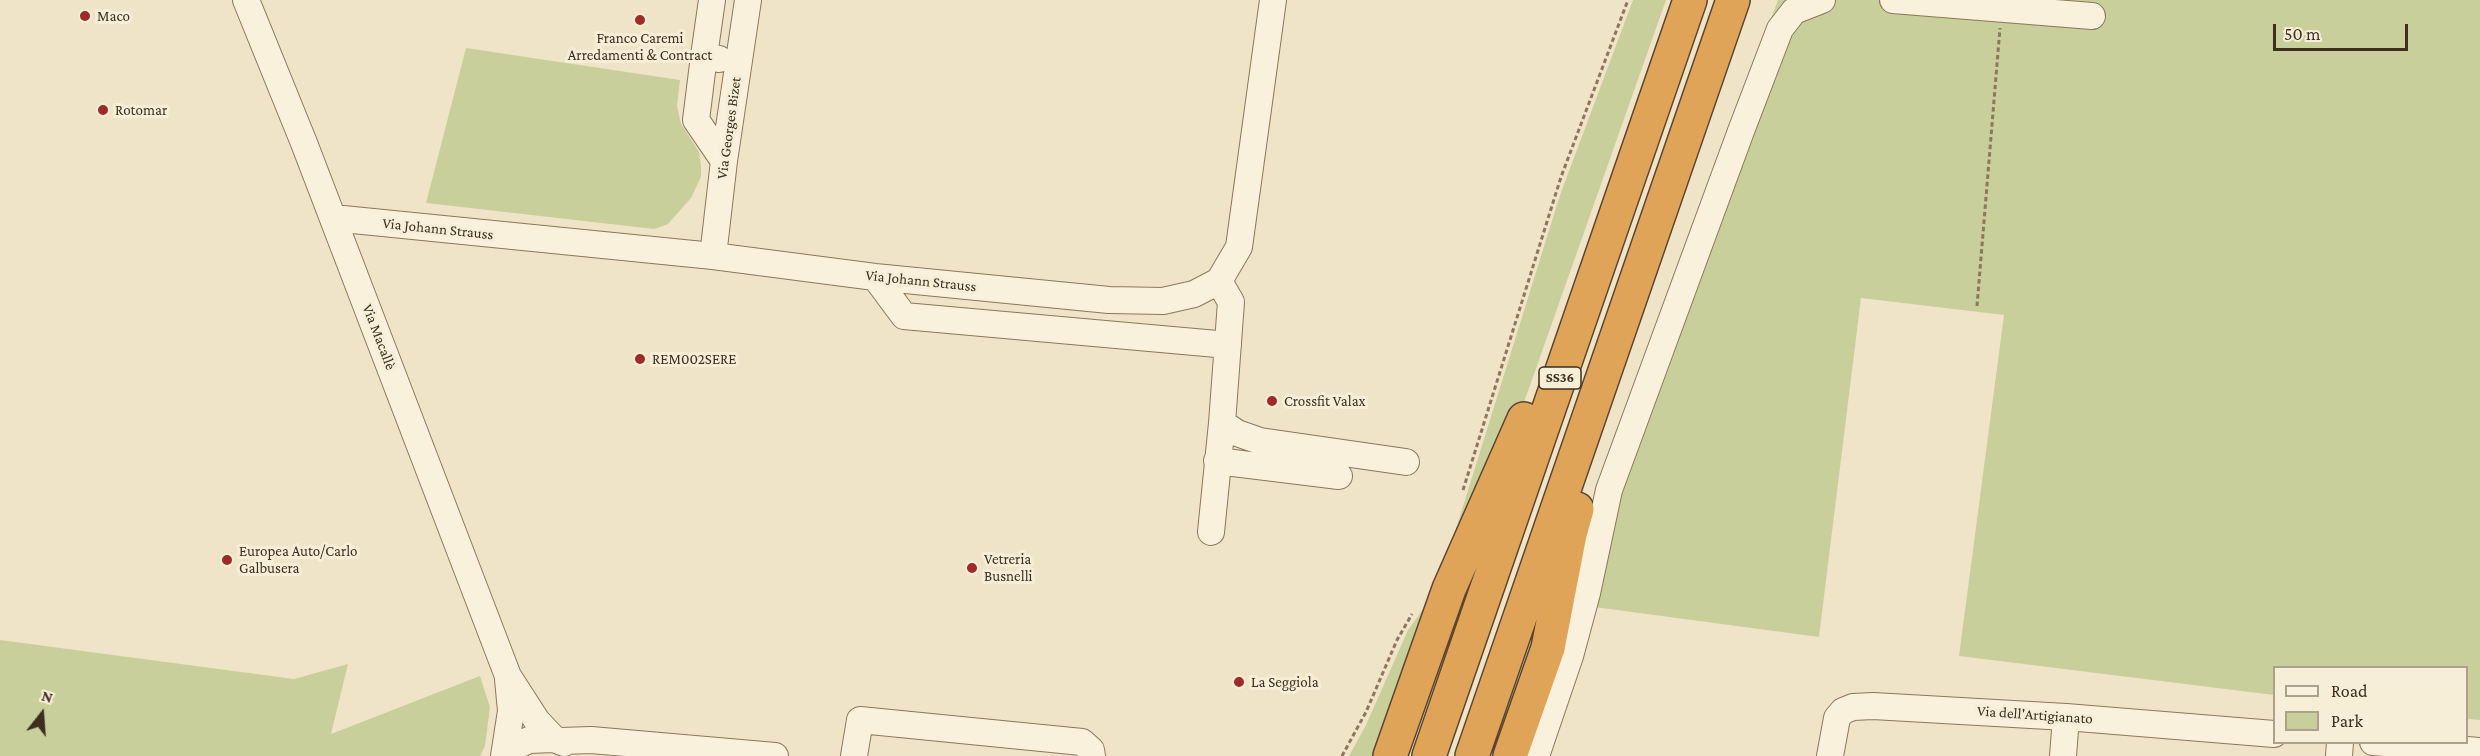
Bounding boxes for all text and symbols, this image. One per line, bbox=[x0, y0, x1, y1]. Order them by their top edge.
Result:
place label: Maco bbox=[97, 7, 130, 25]
marker: Maco bbox=[78, 9, 92, 23]
scale bar bbox=[2276, 12, 2411, 50]
marker: Franco Caremi Arredamenti & Contract bbox=[633, 13, 647, 27]
text: 50 m bbox=[2284, 24, 2321, 44]
place label: Franco Caremi Arredamenti & Contract bbox=[568, 29, 712, 64]
street label: Via Georges Bizet bbox=[713, 76, 745, 180]
place label: Rotomar bbox=[115, 101, 167, 119]
marker: Rotomar bbox=[96, 103, 110, 117]
street label: Via Johann Strauss bbox=[382, 214, 494, 244]
street label: Via Johann Strauss bbox=[865, 266, 977, 296]
street label: Via Macallè bbox=[358, 302, 400, 372]
place label: REM002SERE bbox=[652, 350, 736, 368]
marker: REM002SERE bbox=[633, 352, 647, 366]
road number: SS36 bbox=[1539, 367, 1581, 389]
place label: Crossfit Valax bbox=[1284, 392, 1366, 410]
marker: Crossfit Valax bbox=[1265, 394, 1279, 408]
place label: Europea Auto/Carlo Galbusera bbox=[239, 542, 358, 577]
place label: Vetreria Busnelli bbox=[984, 550, 1033, 585]
marker: Europea Auto/Carlo Galbusera bbox=[220, 553, 234, 567]
marker: Vetreria Busnelli bbox=[965, 561, 979, 575]
legend bbox=[2273, 666, 2468, 744]
place label: La Seggiola bbox=[1251, 673, 1319, 691]
marker: La Seggiola bbox=[1232, 675, 1246, 689]
text: Road bbox=[2331, 681, 2368, 701]
north arrow bbox=[12, 684, 72, 744]
text: N bbox=[40, 687, 55, 706]
street label: Via dell'Artigianato bbox=[1977, 702, 2093, 728]
text: Park bbox=[2331, 711, 2363, 731]

